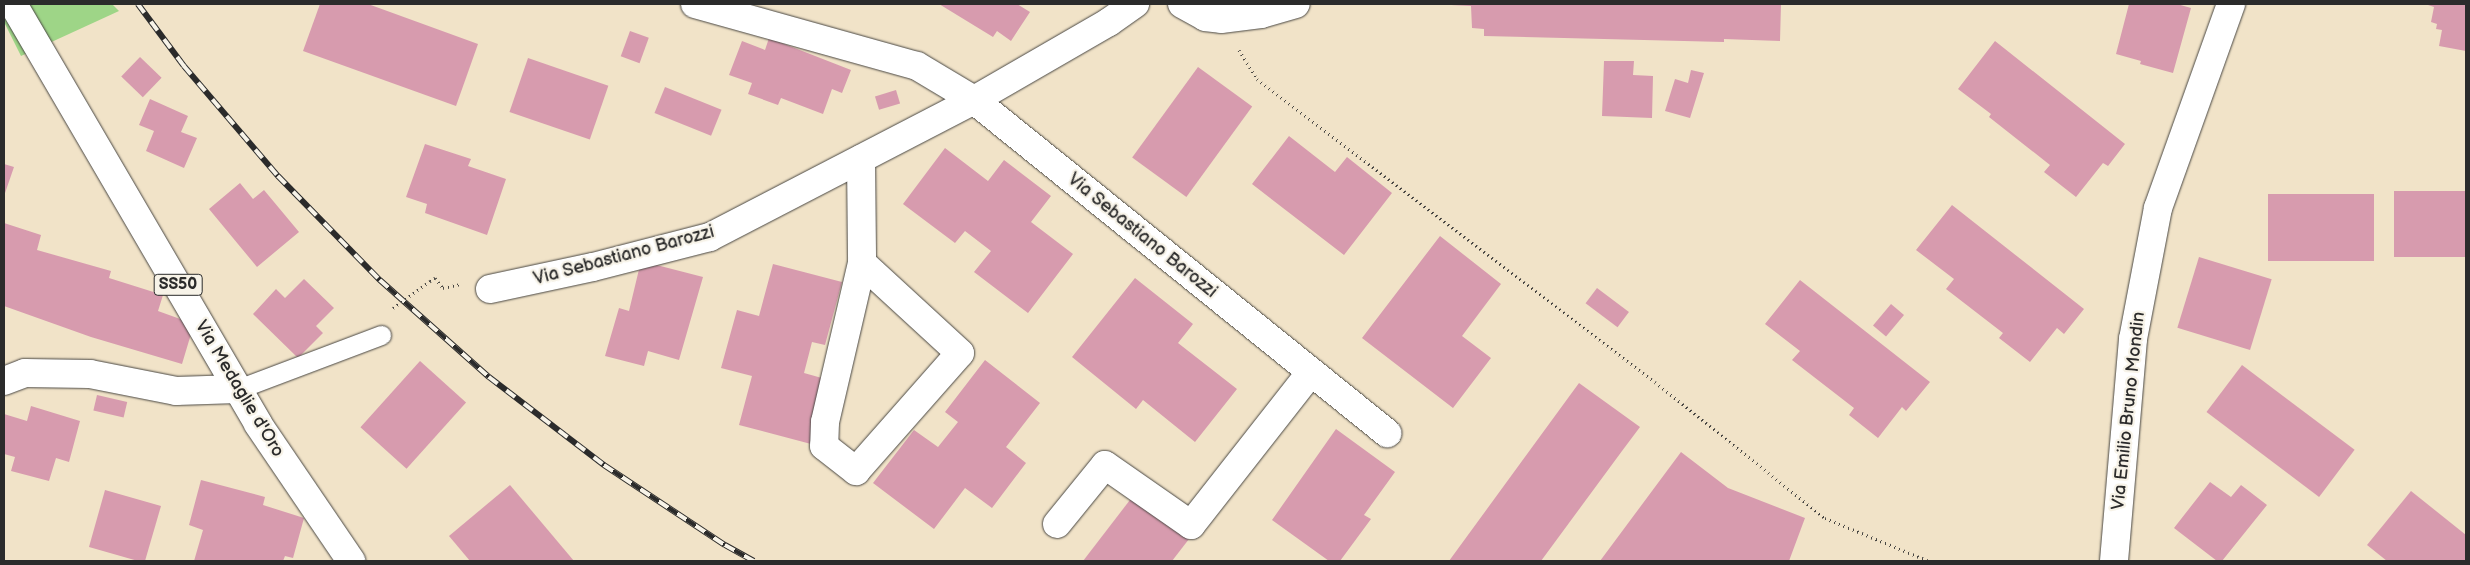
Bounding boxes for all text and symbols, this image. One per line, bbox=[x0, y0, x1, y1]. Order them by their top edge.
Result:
street label: Via Sebastiano Barozzi bbox=[1063, 169, 1221, 303]
street label: Via Sebastiano Barozzi bbox=[531, 221, 717, 291]
road number: SS50 bbox=[153, 272, 203, 298]
street label: Via Emilio Bruno Mondin bbox=[2108, 311, 2150, 511]
street label: Via Medaglie d'Oro bbox=[190, 317, 288, 461]

